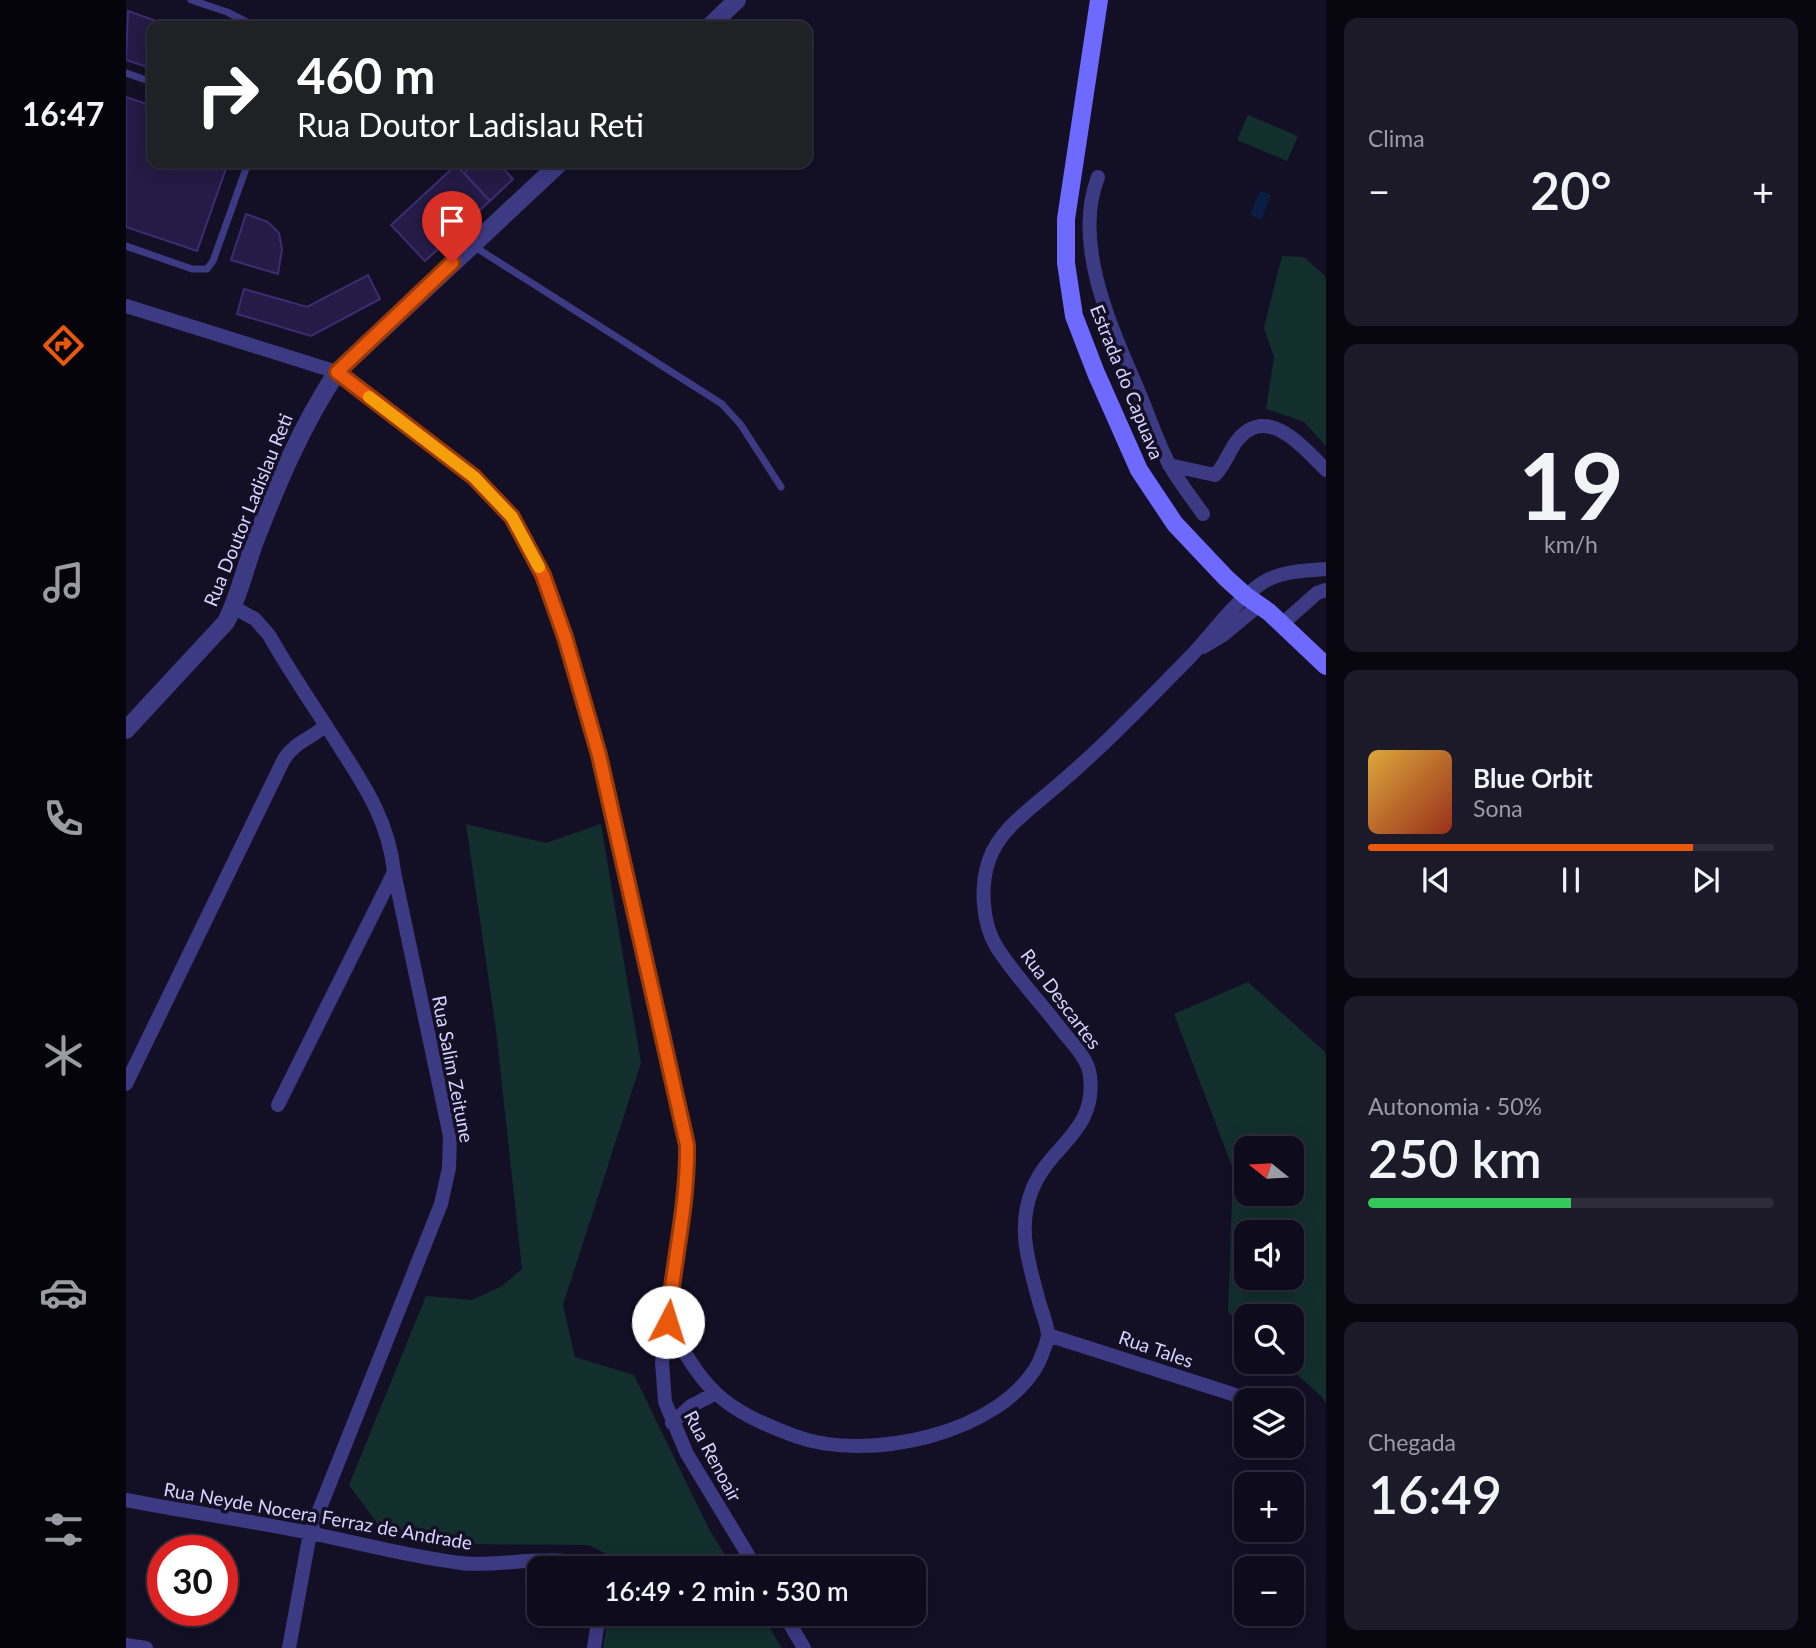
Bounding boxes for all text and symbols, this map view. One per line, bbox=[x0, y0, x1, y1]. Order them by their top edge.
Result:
text: 460 m bbox=[297, 46, 435, 104]
icon: right bbox=[182, 49, 273, 140]
text: 16:47 bbox=[22, 94, 104, 133]
text: Rua Doutor Ladislau Reti bbox=[297, 105, 644, 144]
text: Clima bbox=[1368, 124, 1425, 152]
text: 20° bbox=[1530, 159, 1612, 221]
text: − bbox=[1368, 168, 1390, 214]
text: + bbox=[1752, 168, 1774, 214]
pin bbox=[422, 191, 482, 263]
icon: arrive bbox=[433, 202, 471, 240]
street label: Estrada do Capuava bbox=[1086, 301, 1169, 463]
icon: directions bbox=[39, 321, 88, 370]
street label: Rua Doutor Ladislau Reti bbox=[198, 410, 297, 610]
text: 19 bbox=[1518, 430, 1624, 539]
text: km/h bbox=[1544, 530, 1598, 558]
icon: music bbox=[39, 558, 88, 607]
text: Blue Orbit bbox=[1473, 762, 1593, 794]
icon: phone bbox=[39, 794, 88, 843]
text: Sona bbox=[1473, 794, 1523, 822]
icon: previous bbox=[1417, 861, 1455, 899]
icon: pause bbox=[1552, 861, 1590, 899]
icon: next bbox=[1687, 861, 1725, 899]
street label: Rua Descartes bbox=[1016, 944, 1107, 1053]
street label: Rua Salim Zeitune bbox=[428, 993, 479, 1144]
icon: climate bbox=[39, 1031, 88, 1080]
text: Autonomia · 50% bbox=[1368, 1092, 1542, 1120]
text: 250 km bbox=[1368, 1127, 1542, 1189]
north arrow bbox=[1234, 1136, 1304, 1206]
map controls bbox=[1234, 1136, 1304, 1626]
button: sound bbox=[1234, 1220, 1304, 1290]
icon: car bbox=[39, 1268, 88, 1317]
position arrow bbox=[631, 1285, 705, 1359]
button: search bbox=[1234, 1304, 1304, 1374]
street label: Rua Tales bbox=[1116, 1325, 1196, 1372]
button: layers bbox=[1234, 1388, 1304, 1458]
street label: Rua Renoair bbox=[680, 1406, 747, 1505]
text: Chegada bbox=[1368, 1428, 1456, 1456]
text: 16:49 bbox=[1368, 1463, 1502, 1525]
button: + bbox=[1234, 1472, 1304, 1542]
street label: Rua Neyde Nocera Ferraz de Andrade bbox=[162, 1477, 474, 1554]
icon: filters bbox=[39, 1505, 88, 1554]
speed limit sign: 30 bbox=[147, 1535, 238, 1626]
button: − bbox=[1234, 1556, 1304, 1626]
text: 16:49 · 2 min · 530 m bbox=[604, 1575, 849, 1607]

